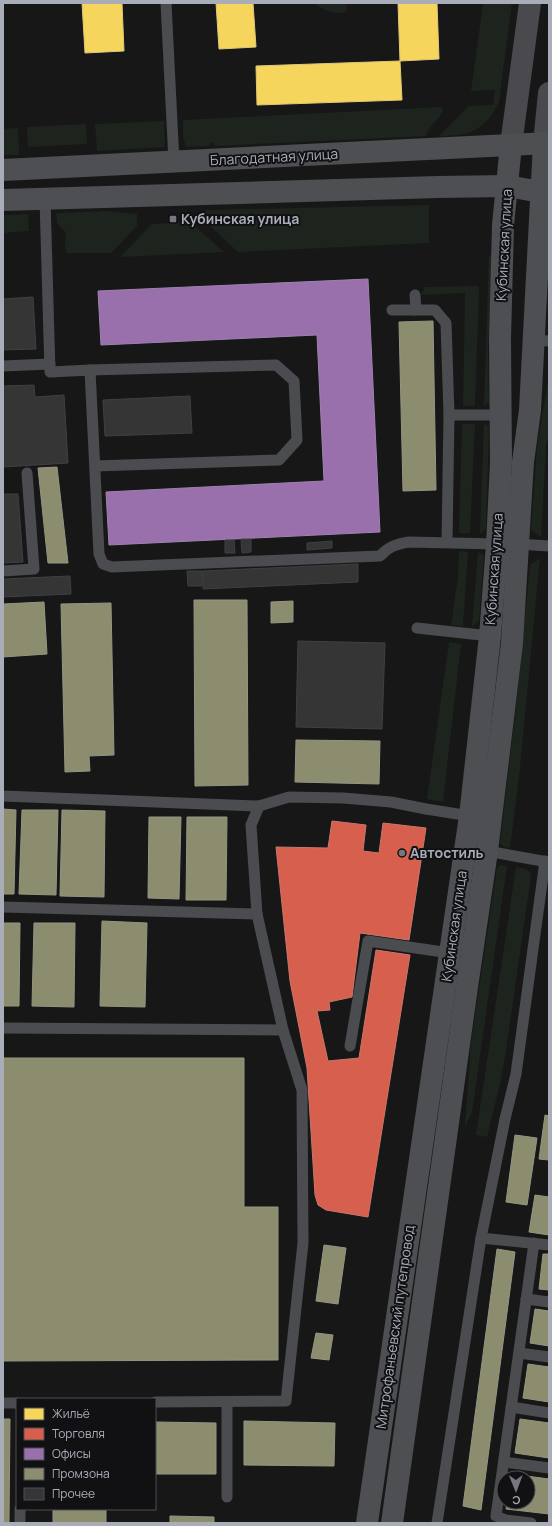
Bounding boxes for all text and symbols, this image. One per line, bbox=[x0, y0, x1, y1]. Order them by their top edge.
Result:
street label: Благодатная улица bbox=[209, 144, 339, 169]
street label: Кубинская улица bbox=[491, 189, 516, 301]
place label: Кубинская улица bbox=[181, 209, 299, 228]
marker: Кубинская улица bbox=[168, 214, 178, 224]
street label: Кубинская улица bbox=[480, 512, 507, 626]
place label: Автостиль bbox=[410, 843, 484, 862]
marker: Автостиль bbox=[397, 848, 407, 858]
street label: Кубинская улица bbox=[436, 869, 471, 983]
street label: Митрофаньевский путепровод bbox=[371, 1224, 418, 1430]
legend bbox=[16, 1398, 156, 1510]
text: Жильё bbox=[52, 1405, 90, 1422]
text: Торговля bbox=[52, 1425, 105, 1442]
text: Офисы bbox=[52, 1445, 91, 1462]
text: Промзона bbox=[52, 1465, 110, 1482]
north arrow bbox=[496, 1470, 536, 1510]
text: Прочее bbox=[52, 1485, 95, 1502]
text: С bbox=[512, 1493, 520, 1508]

